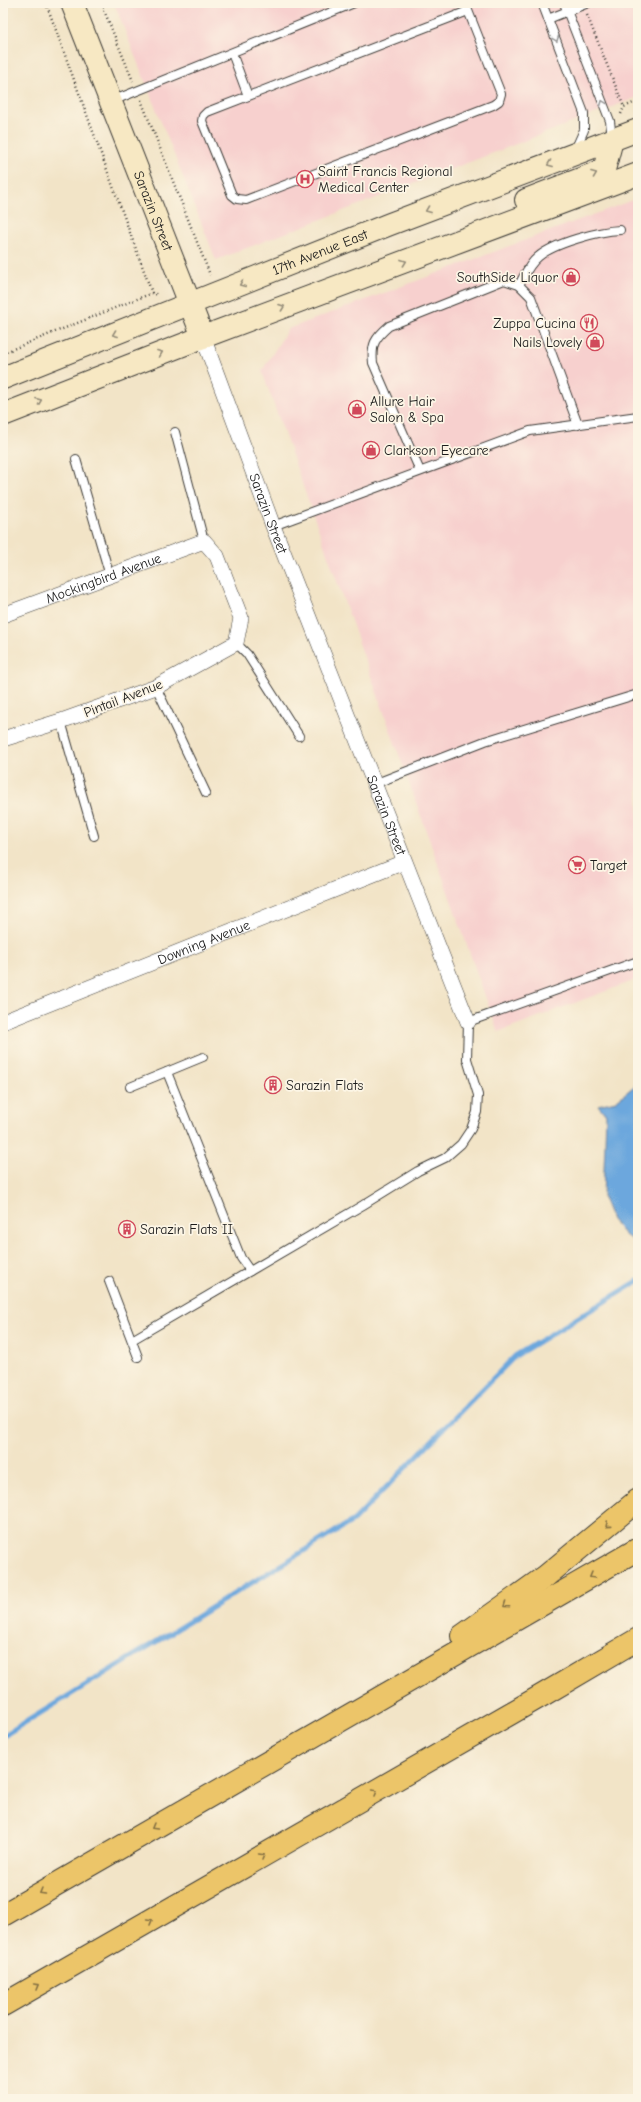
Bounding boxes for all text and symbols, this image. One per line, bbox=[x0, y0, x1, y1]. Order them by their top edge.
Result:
one-way arrow bbox=[551, 36, 559, 43]
one-way arrow bbox=[599, 99, 607, 106]
one-way arrow bbox=[546, 160, 553, 168]
place label: Saint Francis Regional Medical Center bbox=[318, 163, 453, 196]
street label: Sarazin Street bbox=[130, 168, 177, 254]
hospital icon: Saint Francis Regional Medical Center bbox=[295, 169, 315, 189]
one-way arrow bbox=[591, 170, 598, 178]
one-way arrow bbox=[424, 205, 431, 214]
street label: 17th Avenue East bbox=[270, 225, 371, 279]
one-way arrow bbox=[400, 258, 407, 267]
shop icon: SouthSide Liquor bbox=[561, 267, 581, 287]
place label: SouthSide Liquor bbox=[457, 269, 558, 286]
one-way arrow bbox=[239, 279, 247, 287]
one-way arrow bbox=[278, 304, 285, 312]
restaurant icon: Zuppa Cucina bbox=[579, 313, 599, 333]
place label: Zuppa Cucina bbox=[493, 315, 576, 332]
one-way arrow bbox=[111, 330, 118, 338]
shop icon: Nails Lovely bbox=[585, 332, 605, 352]
place label: Nails Lovely bbox=[513, 334, 583, 351]
one-way arrow bbox=[157, 350, 164, 358]
place label: Allure Hair Salon & Spa bbox=[370, 393, 444, 426]
one-way arrow bbox=[36, 397, 43, 405]
shop icon: Allure Hair Salon & Spa bbox=[347, 399, 367, 419]
shop icon: Clarkson Eyecare bbox=[361, 440, 381, 460]
place label: Clarkson Eyecare bbox=[384, 442, 489, 459]
street label: Sarazin Street bbox=[245, 471, 291, 557]
street label: Mockingbird Avenue bbox=[44, 550, 164, 607]
street label: Pintail Avenue bbox=[81, 676, 165, 721]
street label: Sarazin Street bbox=[363, 773, 410, 858]
supermarket icon: Target bbox=[567, 855, 587, 875]
place label: Target bbox=[590, 857, 628, 874]
street label: Downing Avenue bbox=[155, 916, 252, 968]
building icon: Sarazin Flats bbox=[263, 1075, 283, 1095]
place label: Sarazin Flats bbox=[286, 1077, 364, 1094]
building icon: Sarazin Flats II bbox=[117, 1219, 137, 1239]
place label: Sarazin Flats II bbox=[140, 1221, 233, 1238]
one-way arrow bbox=[605, 1520, 613, 1527]
one-way arrow bbox=[589, 1571, 596, 1578]
one-way arrow bbox=[503, 1600, 510, 1607]
one-way arrow bbox=[371, 1789, 378, 1796]
one-way arrow bbox=[151, 1822, 158, 1829]
one-way arrow bbox=[258, 1854, 265, 1861]
one-way arrow bbox=[39, 1888, 46, 1895]
one-way arrow bbox=[146, 1919, 153, 1926]
one-way arrow bbox=[33, 1983, 40, 1990]

